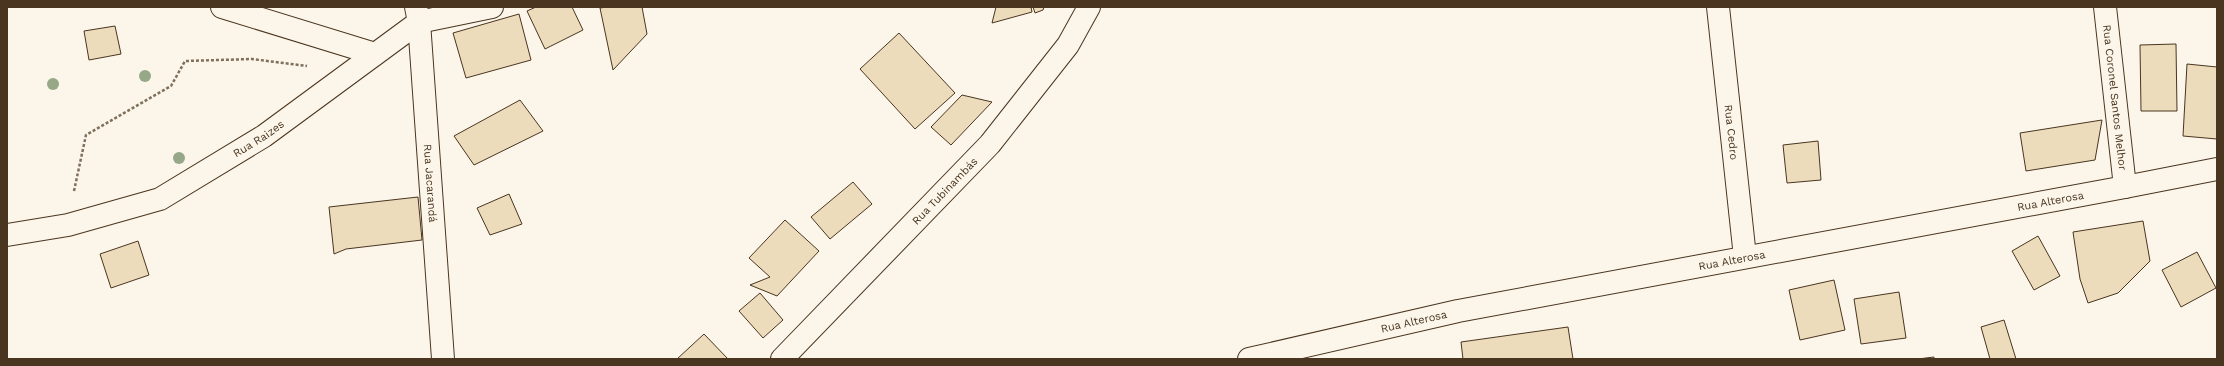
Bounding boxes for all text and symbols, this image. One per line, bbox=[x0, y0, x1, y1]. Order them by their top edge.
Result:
street label: Rua Coronel Santos Melhor bbox=[2100, 24, 2129, 171]
street label: Rua Cedro bbox=[1722, 104, 1740, 161]
street label: Rua Raizes bbox=[231, 117, 287, 160]
street label: Rua Jacarandá bbox=[421, 144, 439, 223]
street label: Rua Tubinambás bbox=[910, 155, 981, 227]
street label: Rua Alterosa bbox=[2016, 189, 2085, 214]
street label: Rua Alterosa bbox=[1698, 248, 1766, 273]
street label: Rua Alterosa bbox=[1379, 308, 1448, 336]

